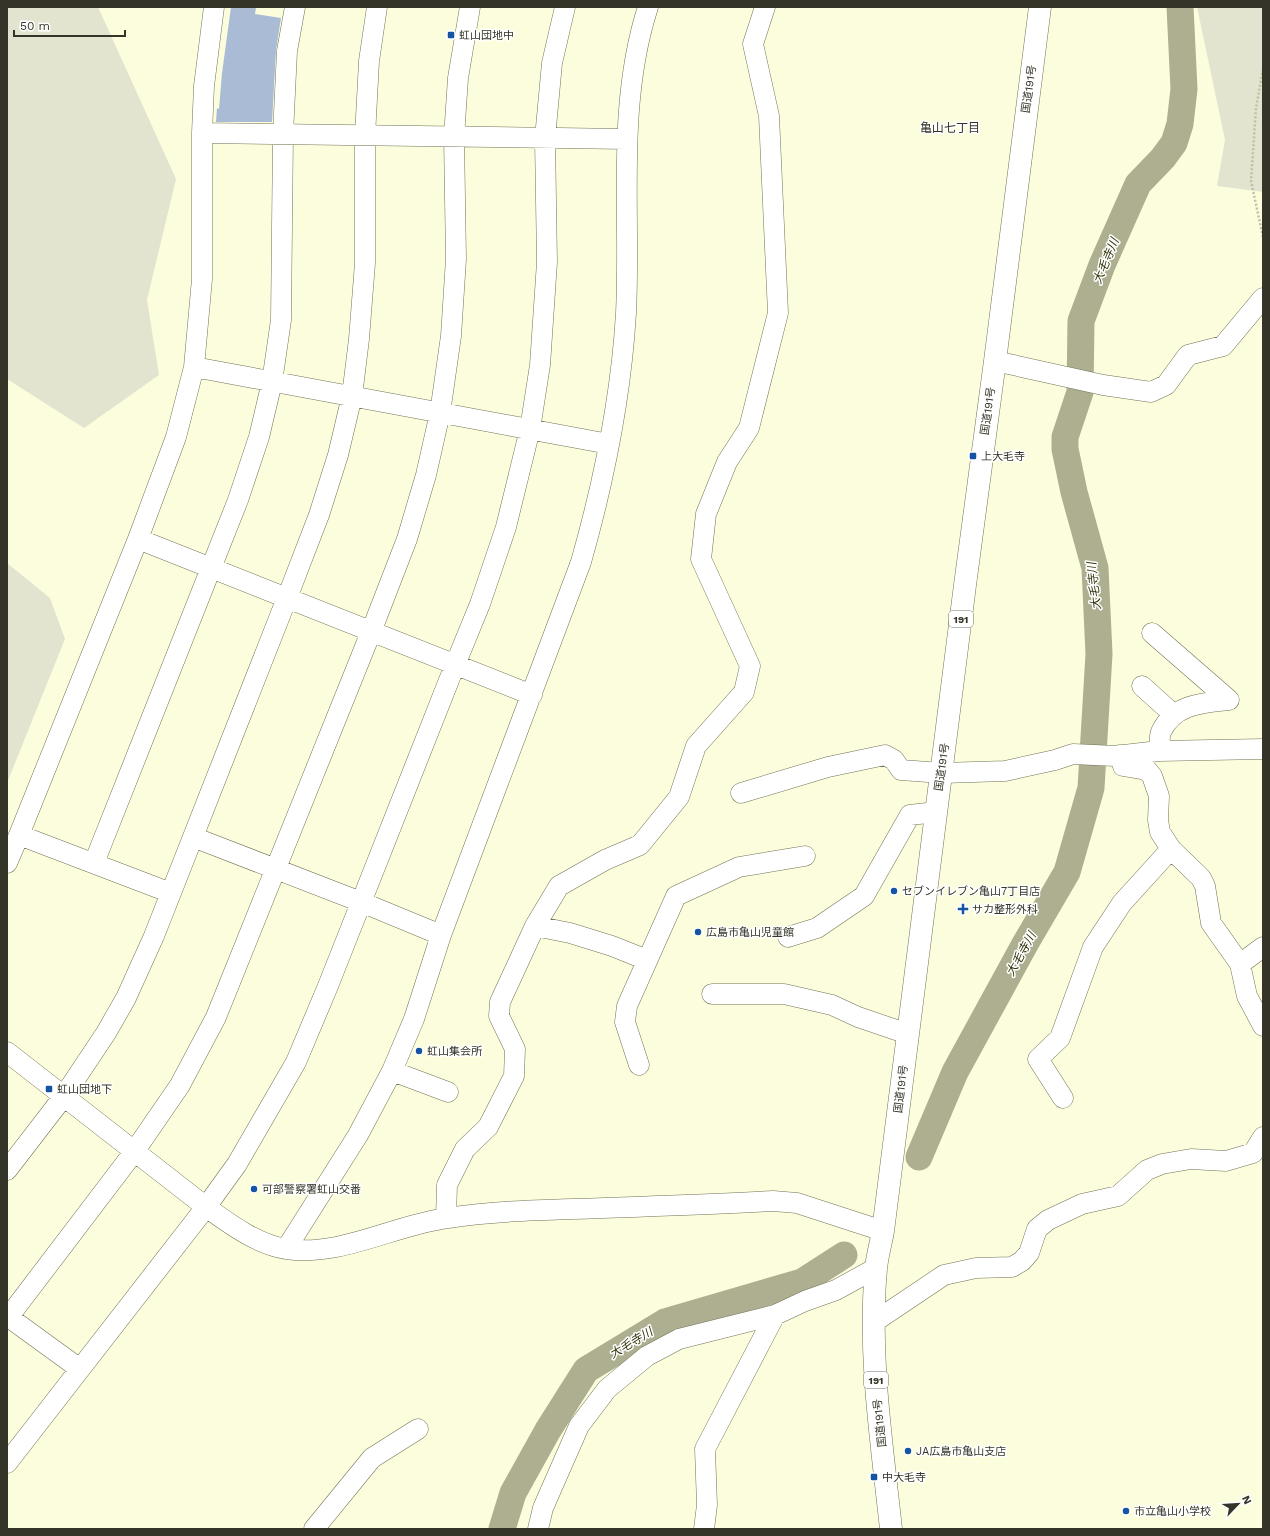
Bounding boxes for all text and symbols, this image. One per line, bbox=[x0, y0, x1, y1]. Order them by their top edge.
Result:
scale bar bbox=[14, 12, 125, 38]
text: 50 m bbox=[20, 19, 50, 33]
place label: 虹山団地中 bbox=[459, 29, 514, 42]
marker: 虹山団地中 bbox=[446, 30, 456, 40]
street label: 国道191号 bbox=[1019, 64, 1039, 114]
district label: 亀山七丁目 bbox=[920, 121, 980, 135]
water label: 大毛寺川 bbox=[1090, 234, 1123, 286]
street label: 国道191号 bbox=[978, 386, 998, 436]
place label: 上大毛寺 bbox=[981, 450, 1025, 463]
marker: 上大毛寺 bbox=[968, 451, 978, 461]
water label: 大毛寺川 bbox=[1084, 559, 1103, 611]
road number: 191 bbox=[949, 611, 973, 627]
street label: 国道191号 bbox=[932, 742, 952, 792]
place label: セブンイレブン亀山7丁目店 bbox=[902, 885, 1040, 898]
marker: セブンイレブン亀山7丁目店 bbox=[889, 886, 899, 896]
marker: サカ整形外科 bbox=[957, 903, 969, 915]
place label: サカ整形外科 bbox=[972, 903, 1038, 916]
place label: 広島市亀山児童館 bbox=[706, 926, 794, 939]
marker: 広島市亀山児童館 bbox=[693, 927, 703, 937]
water label: 大毛寺川 bbox=[1003, 928, 1040, 978]
place label: 虹山集会所 bbox=[427, 1045, 483, 1058]
marker: 虹山集会所 bbox=[414, 1046, 424, 1056]
street label: 国道191号 bbox=[892, 1064, 910, 1114]
place label: 虹山団地下 bbox=[57, 1083, 112, 1096]
marker: 虹山団地下 bbox=[44, 1084, 54, 1094]
place label: 可部警察署虹山交番 bbox=[262, 1183, 361, 1196]
marker: 可部警察署虹山交番 bbox=[249, 1184, 259, 1194]
water label: 大毛寺川 bbox=[607, 1324, 657, 1361]
road number: 191 bbox=[864, 1372, 888, 1388]
street label: 国道191号 bbox=[871, 1398, 889, 1448]
place label: JA広島市亀山支店 bbox=[916, 1445, 1006, 1458]
marker: JA広島市亀山支店 bbox=[903, 1446, 913, 1456]
place label: 中大毛寺 bbox=[882, 1471, 926, 1484]
marker: 中大毛寺 bbox=[869, 1472, 879, 1482]
north arrow bbox=[1218, 1484, 1258, 1524]
text: N bbox=[1239, 1494, 1254, 1506]
place label: 市立亀山小学校 bbox=[1134, 1505, 1211, 1518]
marker: 市立亀山小学校 bbox=[1121, 1506, 1131, 1516]

